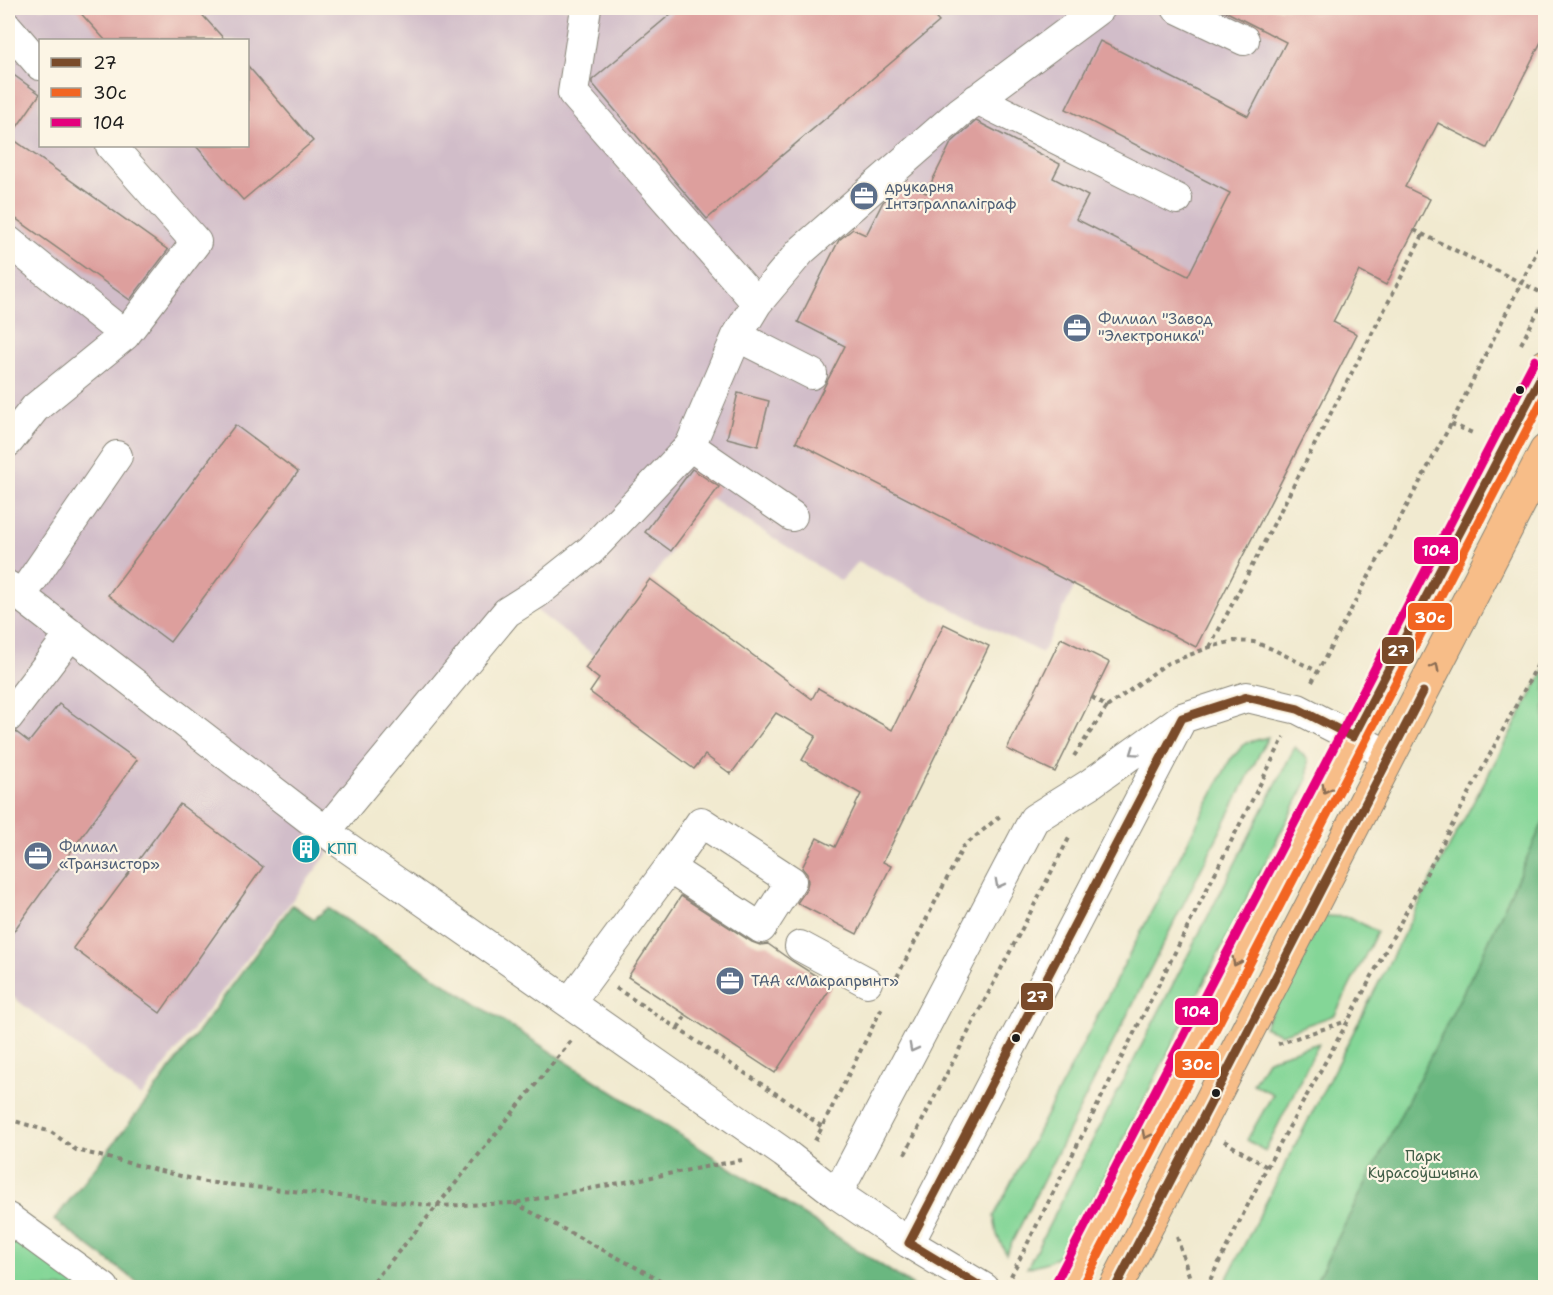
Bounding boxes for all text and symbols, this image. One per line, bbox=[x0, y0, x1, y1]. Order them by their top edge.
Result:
legend bbox=[39, 39, 249, 147]
text: 27 bbox=[93, 51, 117, 75]
text: 30с bbox=[93, 81, 127, 105]
text: 104 bbox=[93, 111, 125, 135]
place label: друкарня Інтэгралпаліграф bbox=[885, 177, 1017, 214]
office icon: друкарня Інтэгралпаліграф bbox=[848, 180, 880, 212]
place label: Филиал "Завод "Электроника" bbox=[1098, 309, 1213, 346]
office icon: Филиал "Завод "Электроника" bbox=[1061, 312, 1093, 344]
unlabelled marker bbox=[1514, 384, 1526, 396]
line badge: 104 bbox=[1413, 536, 1459, 565]
text: 104 bbox=[1421, 540, 1451, 561]
line badge: 30с bbox=[1407, 602, 1453, 631]
text: 30с bbox=[1415, 607, 1445, 628]
line badge: 27 bbox=[1381, 636, 1415, 665]
text: 27 bbox=[1387, 640, 1409, 661]
one-way arrow bbox=[1428, 662, 1440, 673]
one-way arrow bbox=[1130, 745, 1141, 756]
one-way arrow bbox=[1321, 783, 1333, 794]
building icon: КПП bbox=[290, 833, 322, 865]
place label: Филиал «Транзистор» bbox=[59, 837, 160, 874]
place label: КПП bbox=[327, 839, 357, 859]
office icon: Филиал «Транзистор» bbox=[22, 840, 54, 872]
one-way arrow bbox=[995, 878, 1006, 889]
one-way arrow bbox=[1232, 956, 1243, 967]
office icon: ТАА «Макрапрынт» bbox=[714, 965, 746, 997]
place label: ТАА «Макрапрынт» bbox=[751, 971, 899, 991]
line badge: 27 bbox=[1020, 982, 1054, 1011]
text: 27 bbox=[1026, 986, 1048, 1007]
line badge: 104 bbox=[1174, 997, 1219, 1026]
text: 104 bbox=[1181, 1001, 1211, 1022]
unlabelled marker bbox=[1010, 1032, 1022, 1044]
one-way arrow bbox=[909, 1041, 921, 1052]
line badge: 30с bbox=[1174, 1050, 1220, 1079]
text: 30с bbox=[1182, 1054, 1212, 1075]
unlabelled marker bbox=[1210, 1087, 1222, 1099]
one-way arrow bbox=[1142, 1129, 1153, 1140]
park label: Парк Курасоўшчына bbox=[1368, 1146, 1479, 1183]

